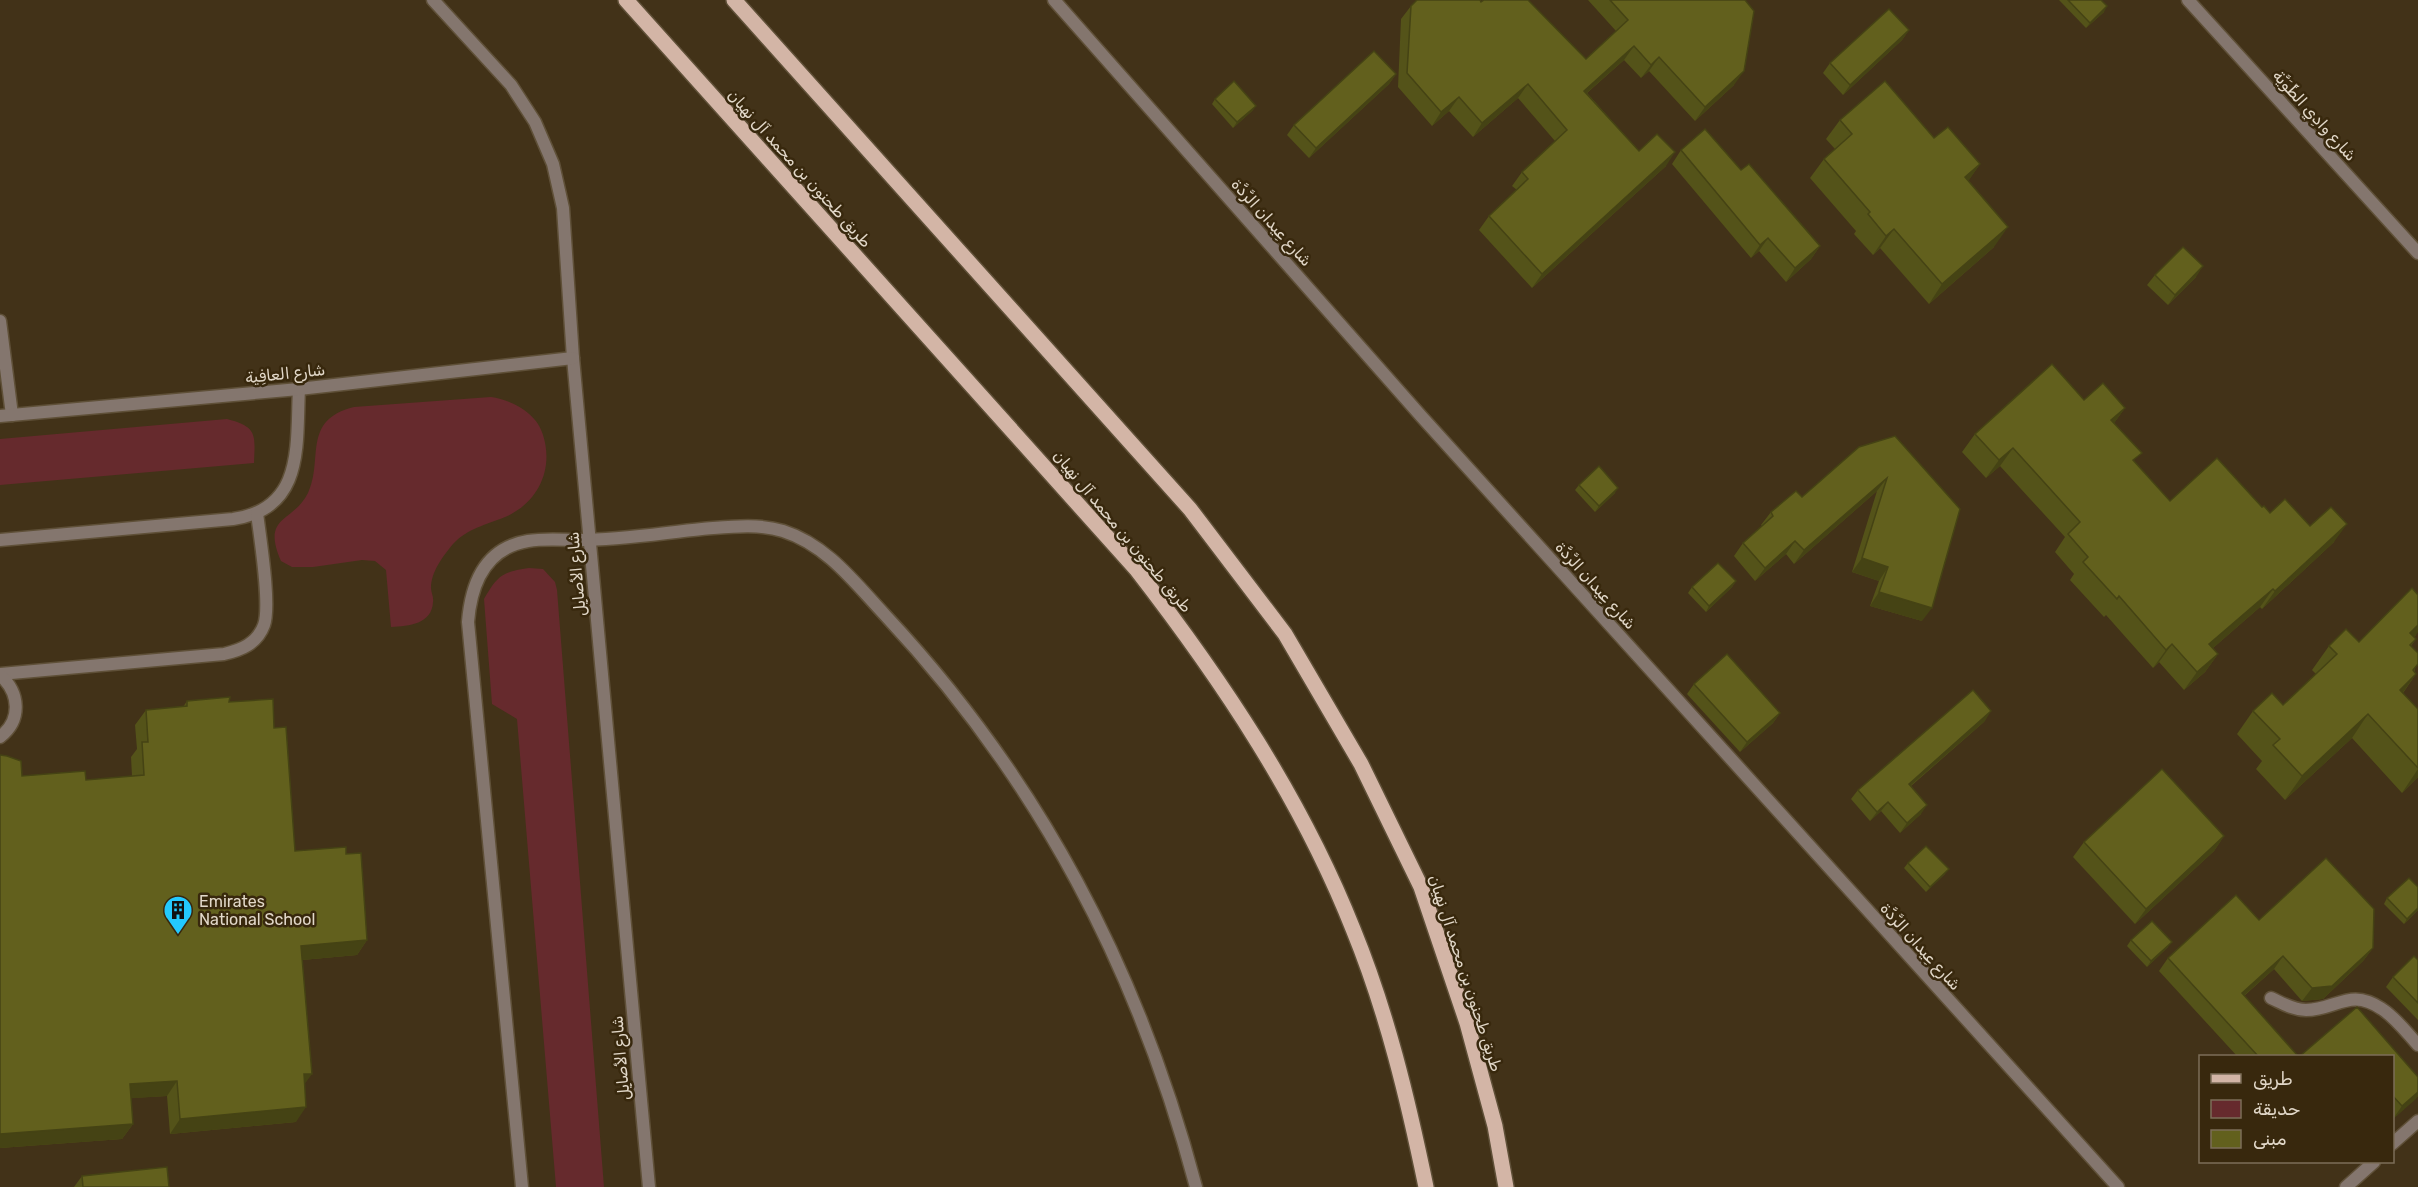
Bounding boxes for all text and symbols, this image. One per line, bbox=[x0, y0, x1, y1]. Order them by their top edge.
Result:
street label: شارع وادِي الطِّوَيَّة bbox=[2267, 66, 2360, 166]
street label: طريق طحنون بن محمد آل نهيان bbox=[723, 86, 876, 252]
street label: شارع عِيدان الرَّدَّة bbox=[1226, 175, 1316, 271]
street label: شارع العافِية bbox=[244, 360, 326, 389]
street label: طريق طحنون بن محمد آل نهيان bbox=[1048, 446, 1196, 617]
street label: شارع الأصايِل bbox=[563, 531, 592, 617]
street label: شارع عِيدان الرَّدَّة bbox=[1550, 538, 1640, 634]
street label: طريق طحنون بن محمد آل نهيان bbox=[1424, 872, 1506, 1074]
place label: Emirates National School bbox=[199, 892, 315, 929]
building icon: Emirates National School bbox=[162, 894, 194, 936]
street label: شارع عِيدان الرَّدَّة bbox=[1875, 899, 1965, 995]
street label: شارع الأصايِل bbox=[607, 1015, 636, 1101]
legend bbox=[2199, 1055, 2394, 1163]
text: طريق bbox=[2253, 1068, 2293, 1090]
text: حديقة bbox=[2253, 1098, 2300, 1120]
text: مبنى bbox=[2253, 1128, 2287, 1150]

